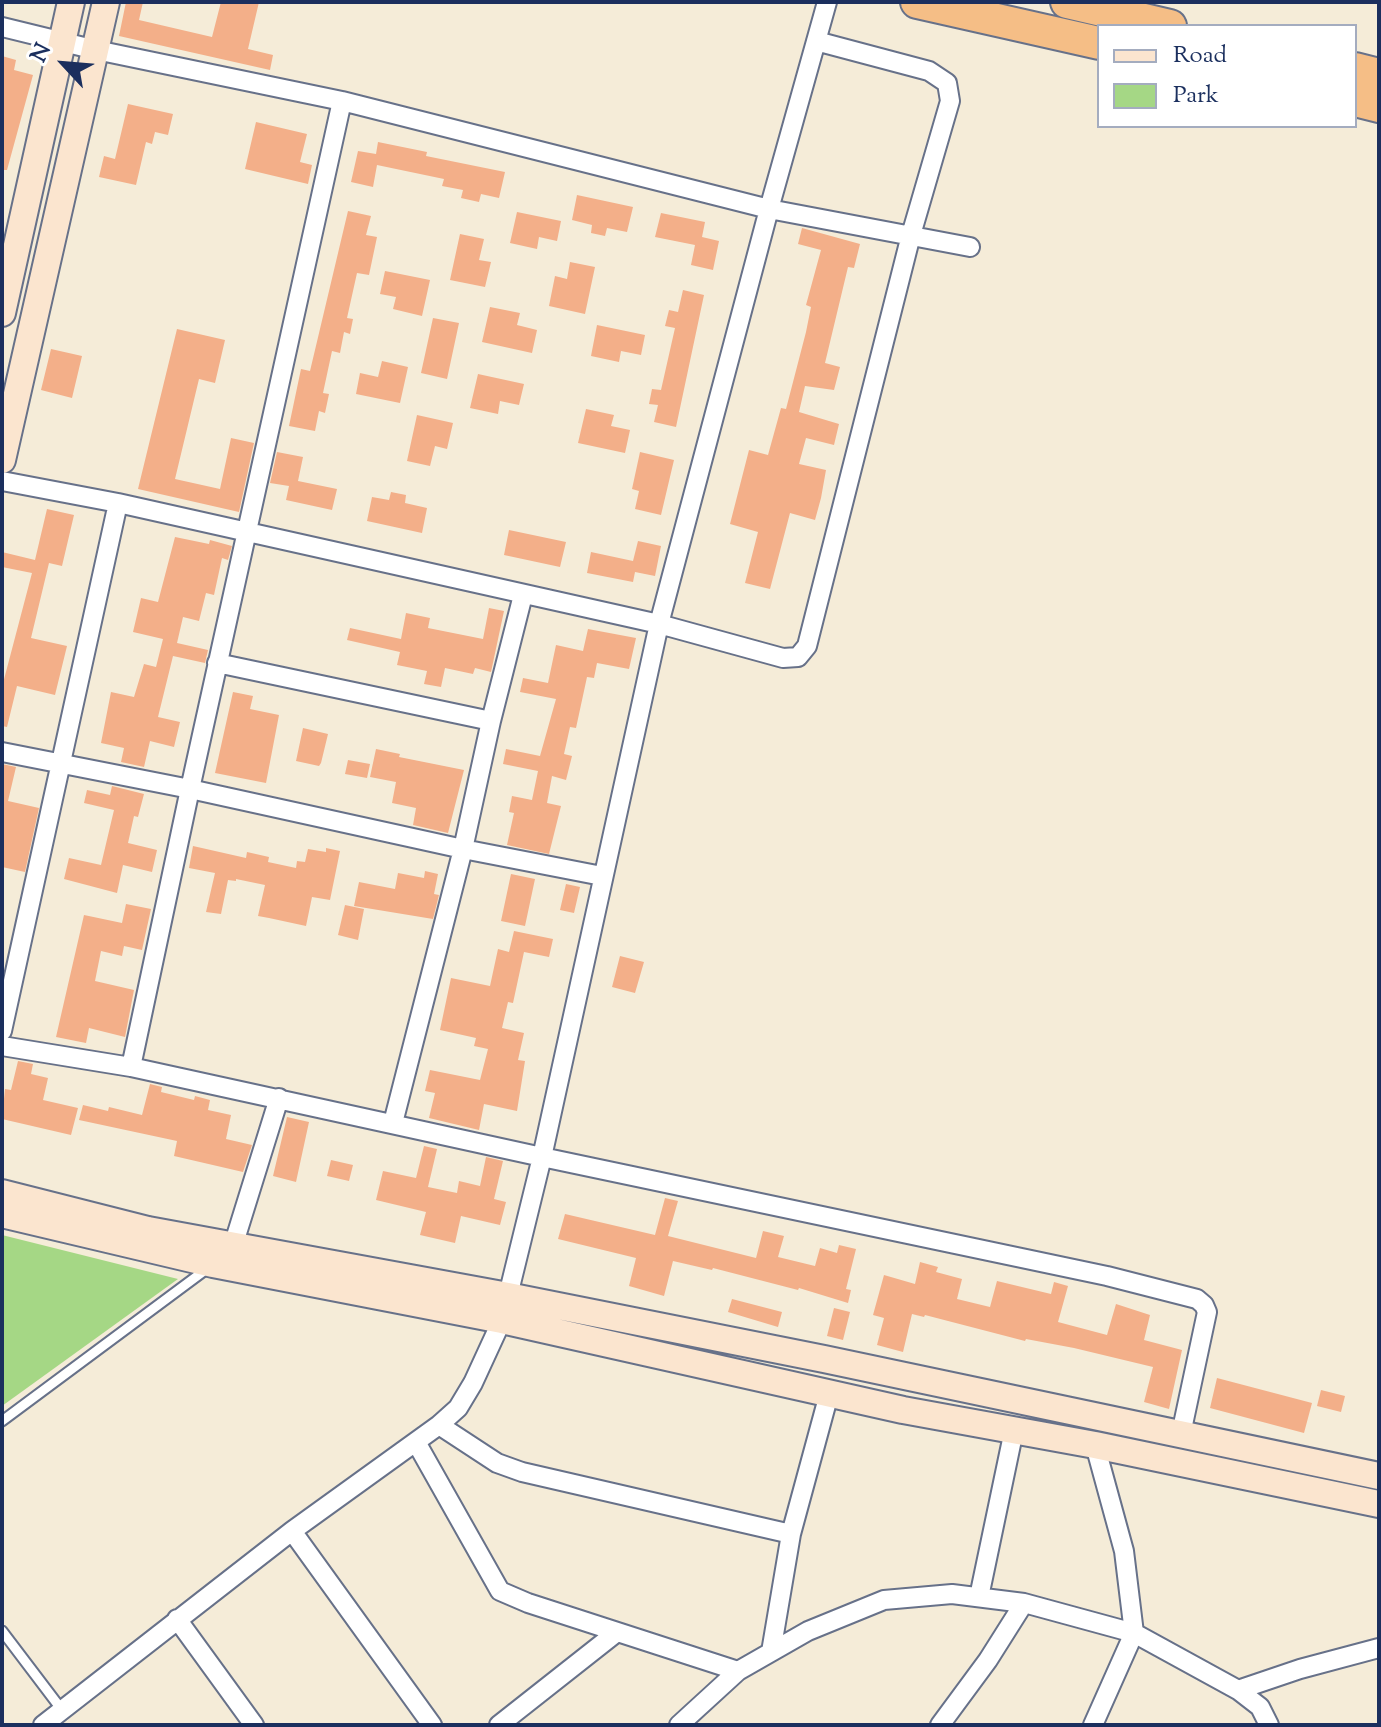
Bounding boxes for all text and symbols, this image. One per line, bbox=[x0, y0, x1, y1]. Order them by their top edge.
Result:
north arrow bbox=[24, 24, 104, 104]
legend bbox=[1097, 24, 1357, 128]
text: N bbox=[24, 39, 61, 68]
text: Road bbox=[1173, 39, 1227, 73]
text: Park bbox=[1173, 79, 1219, 113]

